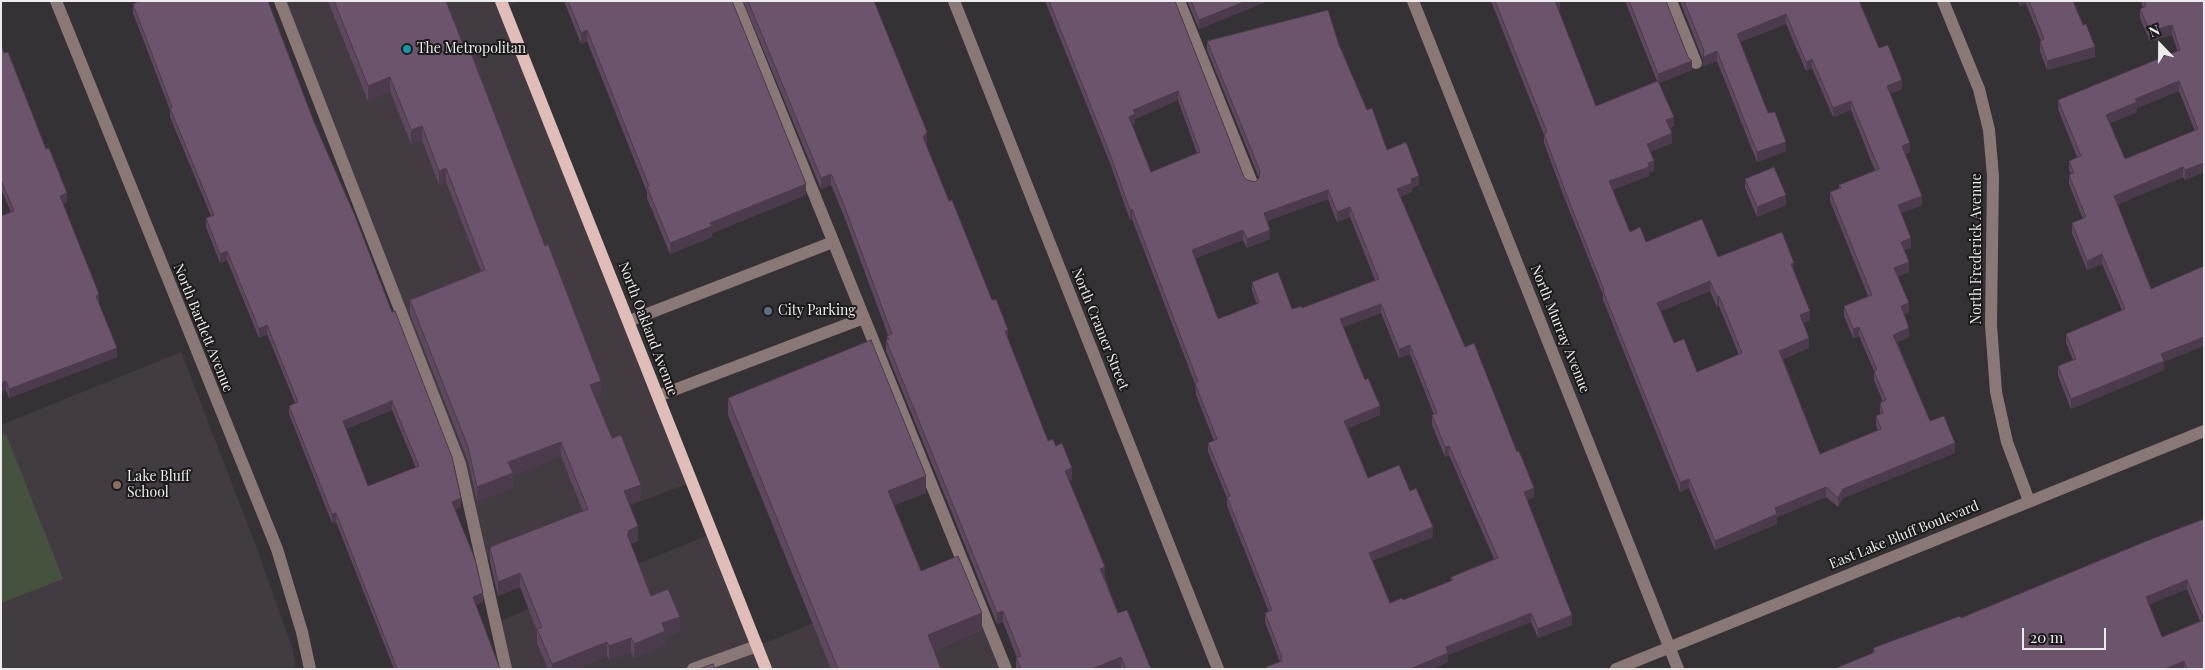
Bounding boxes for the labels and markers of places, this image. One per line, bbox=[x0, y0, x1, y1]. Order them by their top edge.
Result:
place label: The Metropolitan bbox=[417, 41, 526, 57]
marker: The Metropolitan bbox=[401, 43, 413, 55]
place label: City Parking bbox=[778, 303, 856, 319]
marker: City Parking bbox=[762, 305, 774, 317]
place label: Lake Bluff School bbox=[127, 469, 190, 502]
marker: Lake Bluff School bbox=[111, 479, 123, 491]

